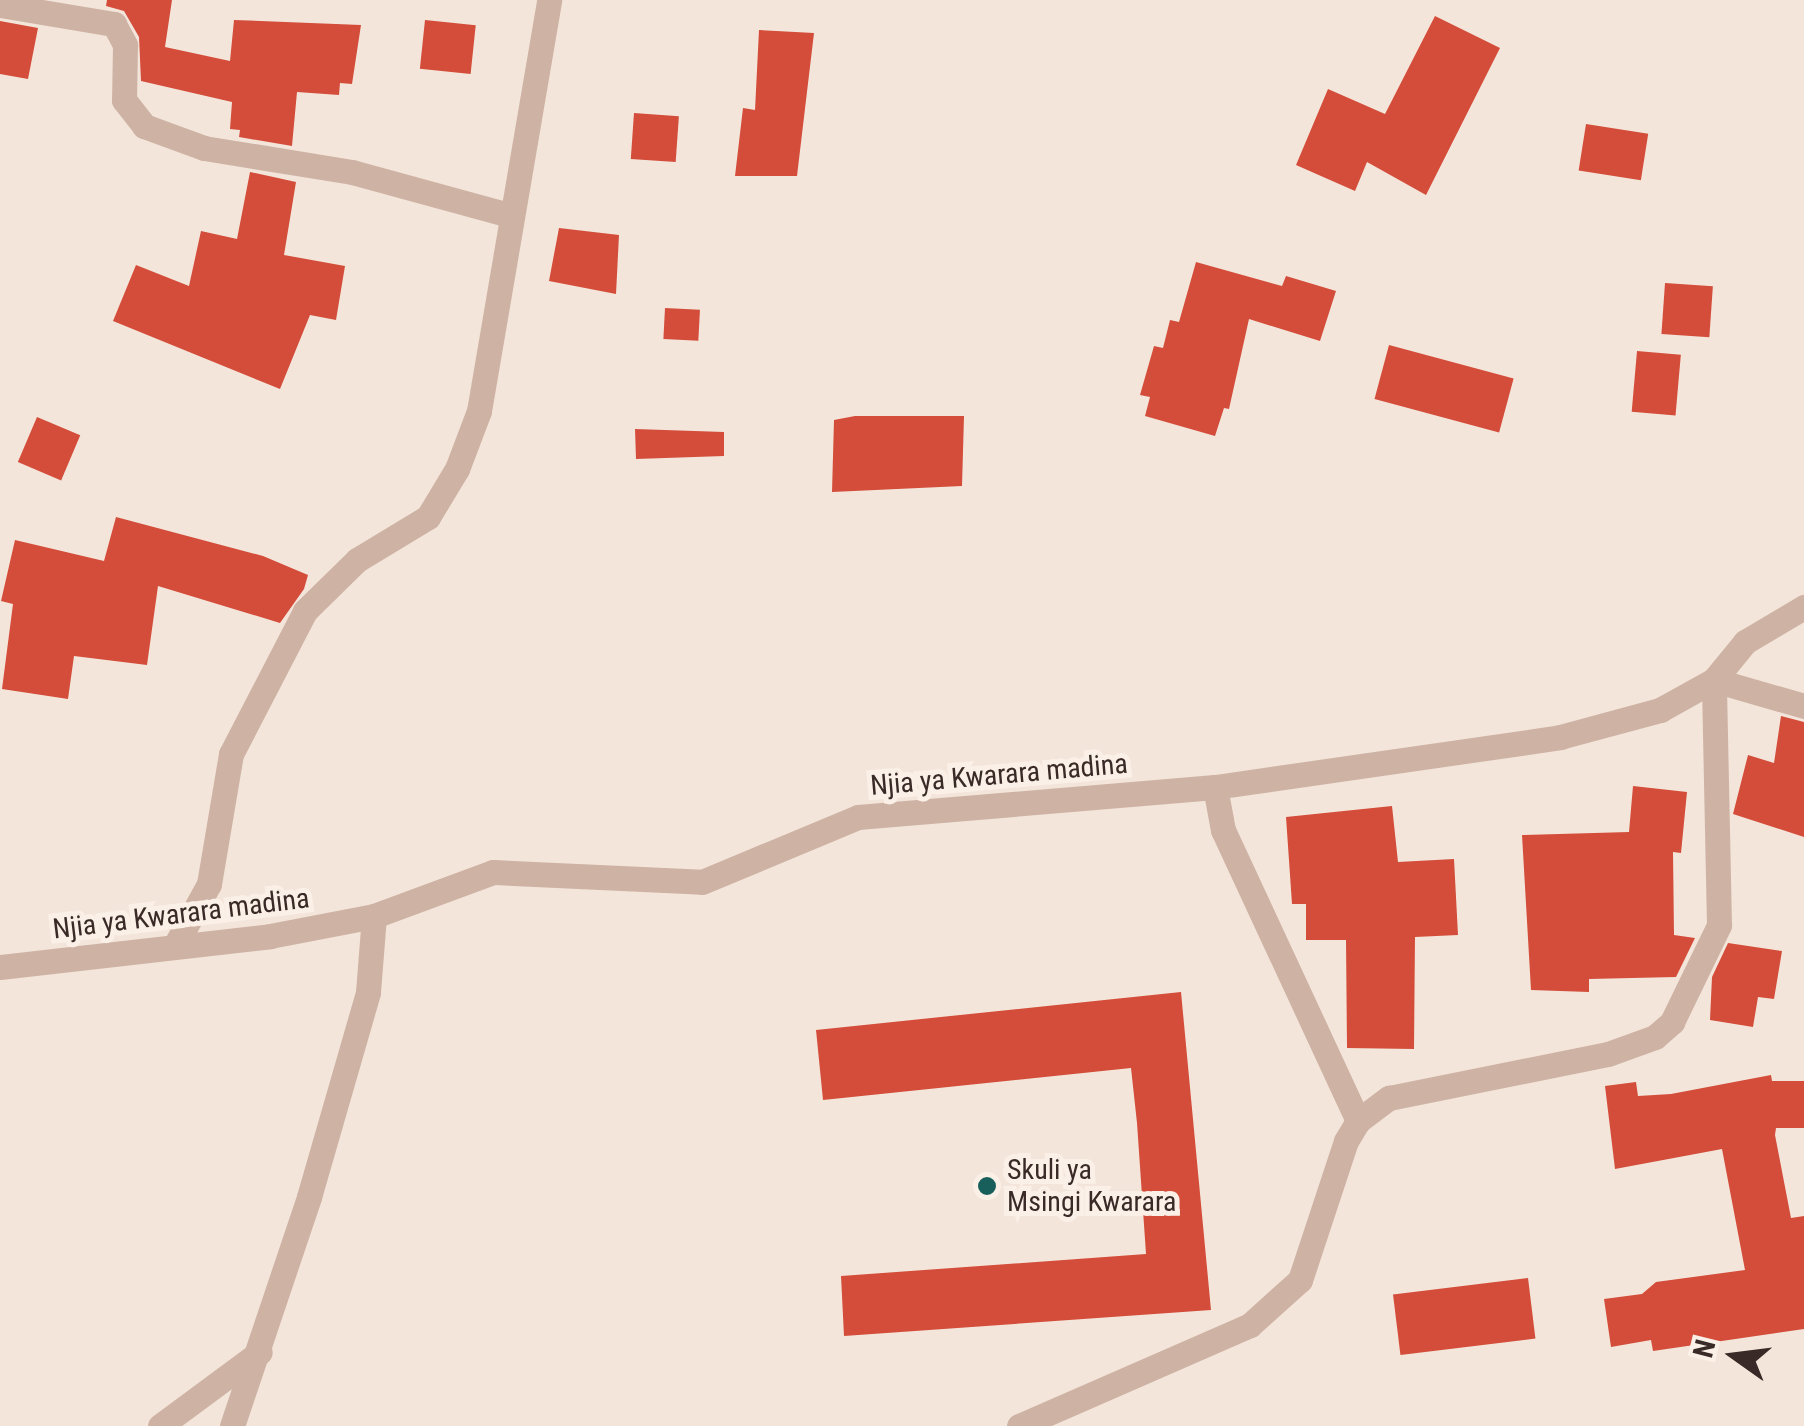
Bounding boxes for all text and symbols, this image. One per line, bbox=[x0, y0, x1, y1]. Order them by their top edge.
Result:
street label: Njia ya Kwarara madina bbox=[869, 747, 1129, 803]
street label: Njia ya Kwarara madina bbox=[51, 882, 311, 946]
place label: Skuli ya Msingi Kwarara bbox=[1007, 1153, 1176, 1219]
marker: Skuli ya Msingi Kwarara bbox=[976, 1175, 998, 1197]
north arrow bbox=[1684, 1306, 1784, 1406]
text: N bbox=[1686, 1336, 1722, 1361]

